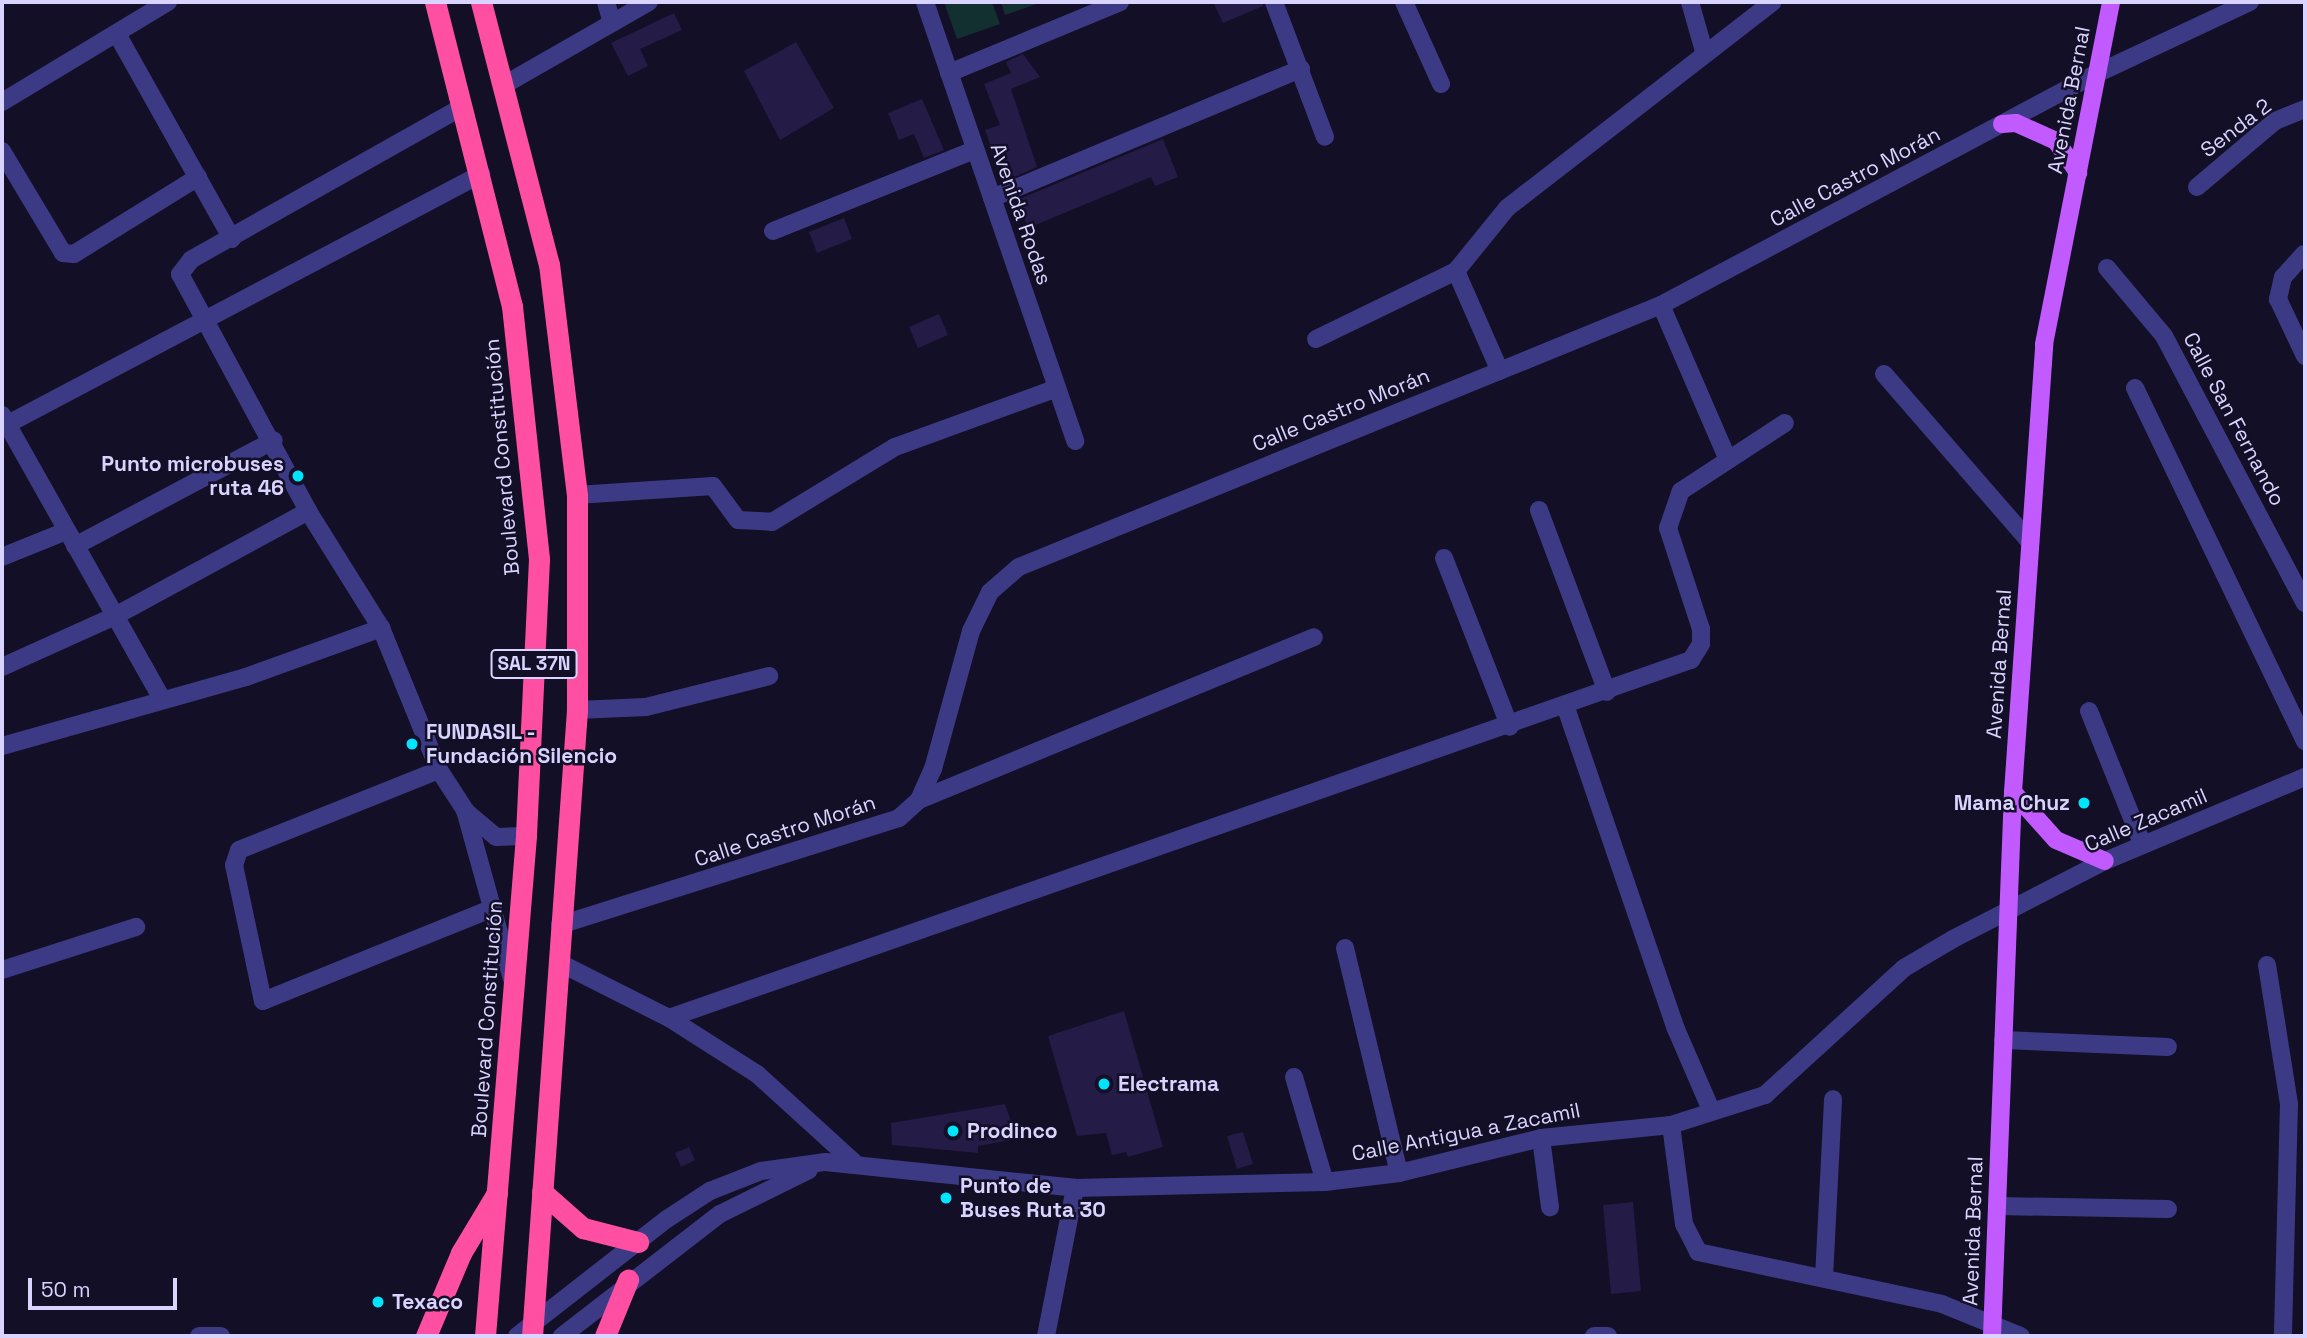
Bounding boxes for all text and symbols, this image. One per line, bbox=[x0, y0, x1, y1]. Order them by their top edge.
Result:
street label: Avenida Bernal bbox=[2042, 24, 2096, 176]
street label: Senda 2 bbox=[2196, 93, 2276, 163]
street label: Calle Castro Morán bbox=[1766, 121, 1944, 233]
street label: Avenida Rodas bbox=[985, 140, 1057, 288]
street label: Calle San Fernando bbox=[2178, 328, 2290, 510]
street label: Boulevard Constitución bbox=[479, 338, 525, 576]
street label: Calle Castro Morán bbox=[1249, 363, 1433, 457]
place label: Punto microbuses ruta 46 bbox=[101, 451, 284, 501]
marker: Punto microbuses ruta 46 bbox=[290, 468, 306, 484]
street label: Avenida Bernal bbox=[1981, 589, 2017, 739]
road number: SAL 37N bbox=[490, 649, 578, 680]
place label: FUNDASIL - Fundación Silencio bbox=[426, 719, 617, 769]
marker: FUNDASIL - Fundación Silencio bbox=[404, 736, 420, 752]
street label: Calle Zacamil bbox=[2081, 783, 2211, 857]
street label: Calle Castro Morán bbox=[691, 790, 879, 872]
place label: Mama Chuz bbox=[1954, 790, 2070, 816]
marker: Mama Chuz bbox=[2076, 795, 2092, 811]
street label: Boulevard Constitución bbox=[466, 900, 508, 1138]
place label: Electrama bbox=[1118, 1071, 1219, 1097]
marker: Electrama bbox=[1096, 1076, 1112, 1092]
street label: Calle Antigua a Zacamil bbox=[1350, 1097, 1582, 1167]
place label: Prodinco bbox=[967, 1118, 1058, 1144]
marker: Prodinco bbox=[945, 1123, 961, 1139]
street label: Avenida Bernal bbox=[1958, 1156, 1988, 1306]
place label: Punto de Buses Ruta 30 bbox=[960, 1173, 1106, 1223]
marker: Punto de Buses Ruta 30 bbox=[938, 1190, 954, 1206]
scale bar bbox=[32, 1264, 180, 1308]
text: 50 m bbox=[41, 1276, 91, 1303]
place label: Texaco bbox=[392, 1289, 463, 1315]
marker: Texaco bbox=[370, 1294, 386, 1310]

